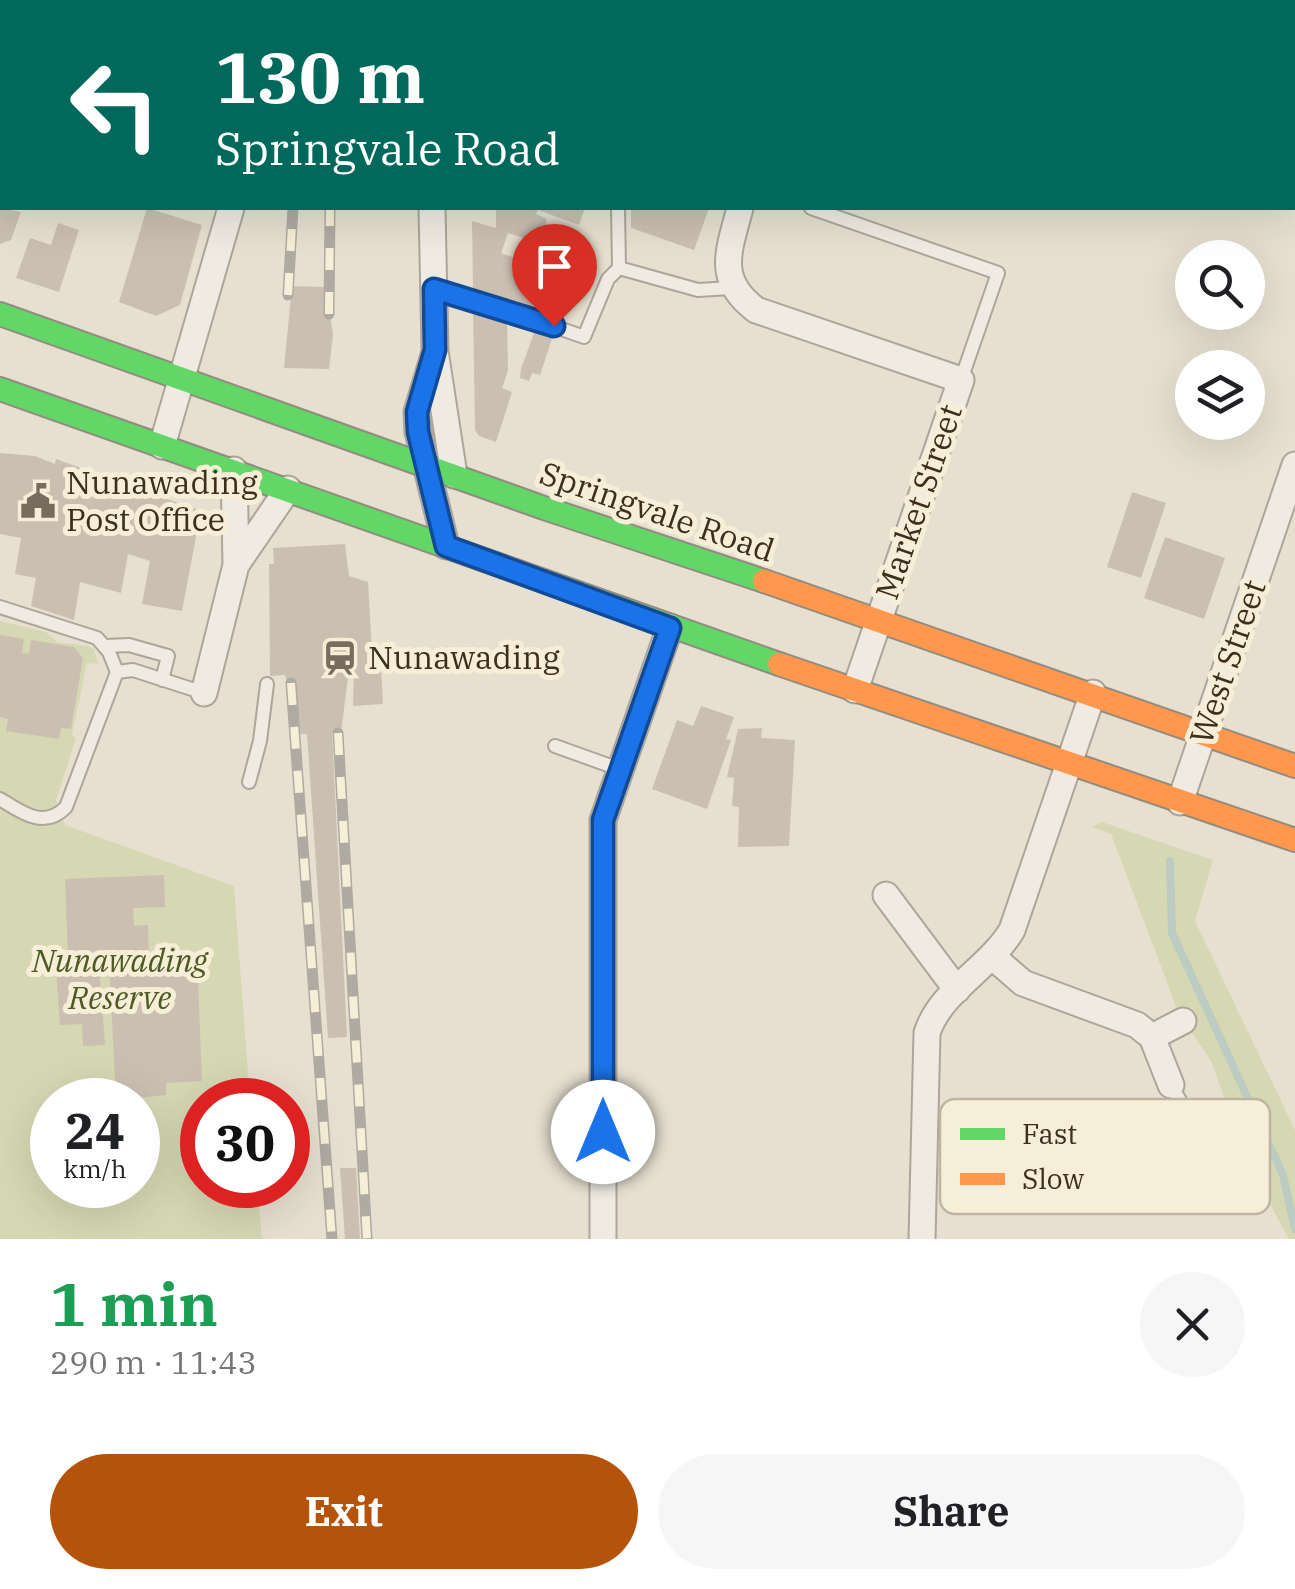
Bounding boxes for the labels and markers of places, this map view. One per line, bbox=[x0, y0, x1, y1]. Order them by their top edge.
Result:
pin bbox=[512, 224, 597, 327]
place label: Nunawading Post Office bbox=[66, 461, 258, 540]
public building icon: Nunawading Post Office bbox=[19, 482, 57, 520]
place label: Nunawading bbox=[368, 636, 560, 678]
station icon: Nunawading bbox=[321, 639, 359, 677]

